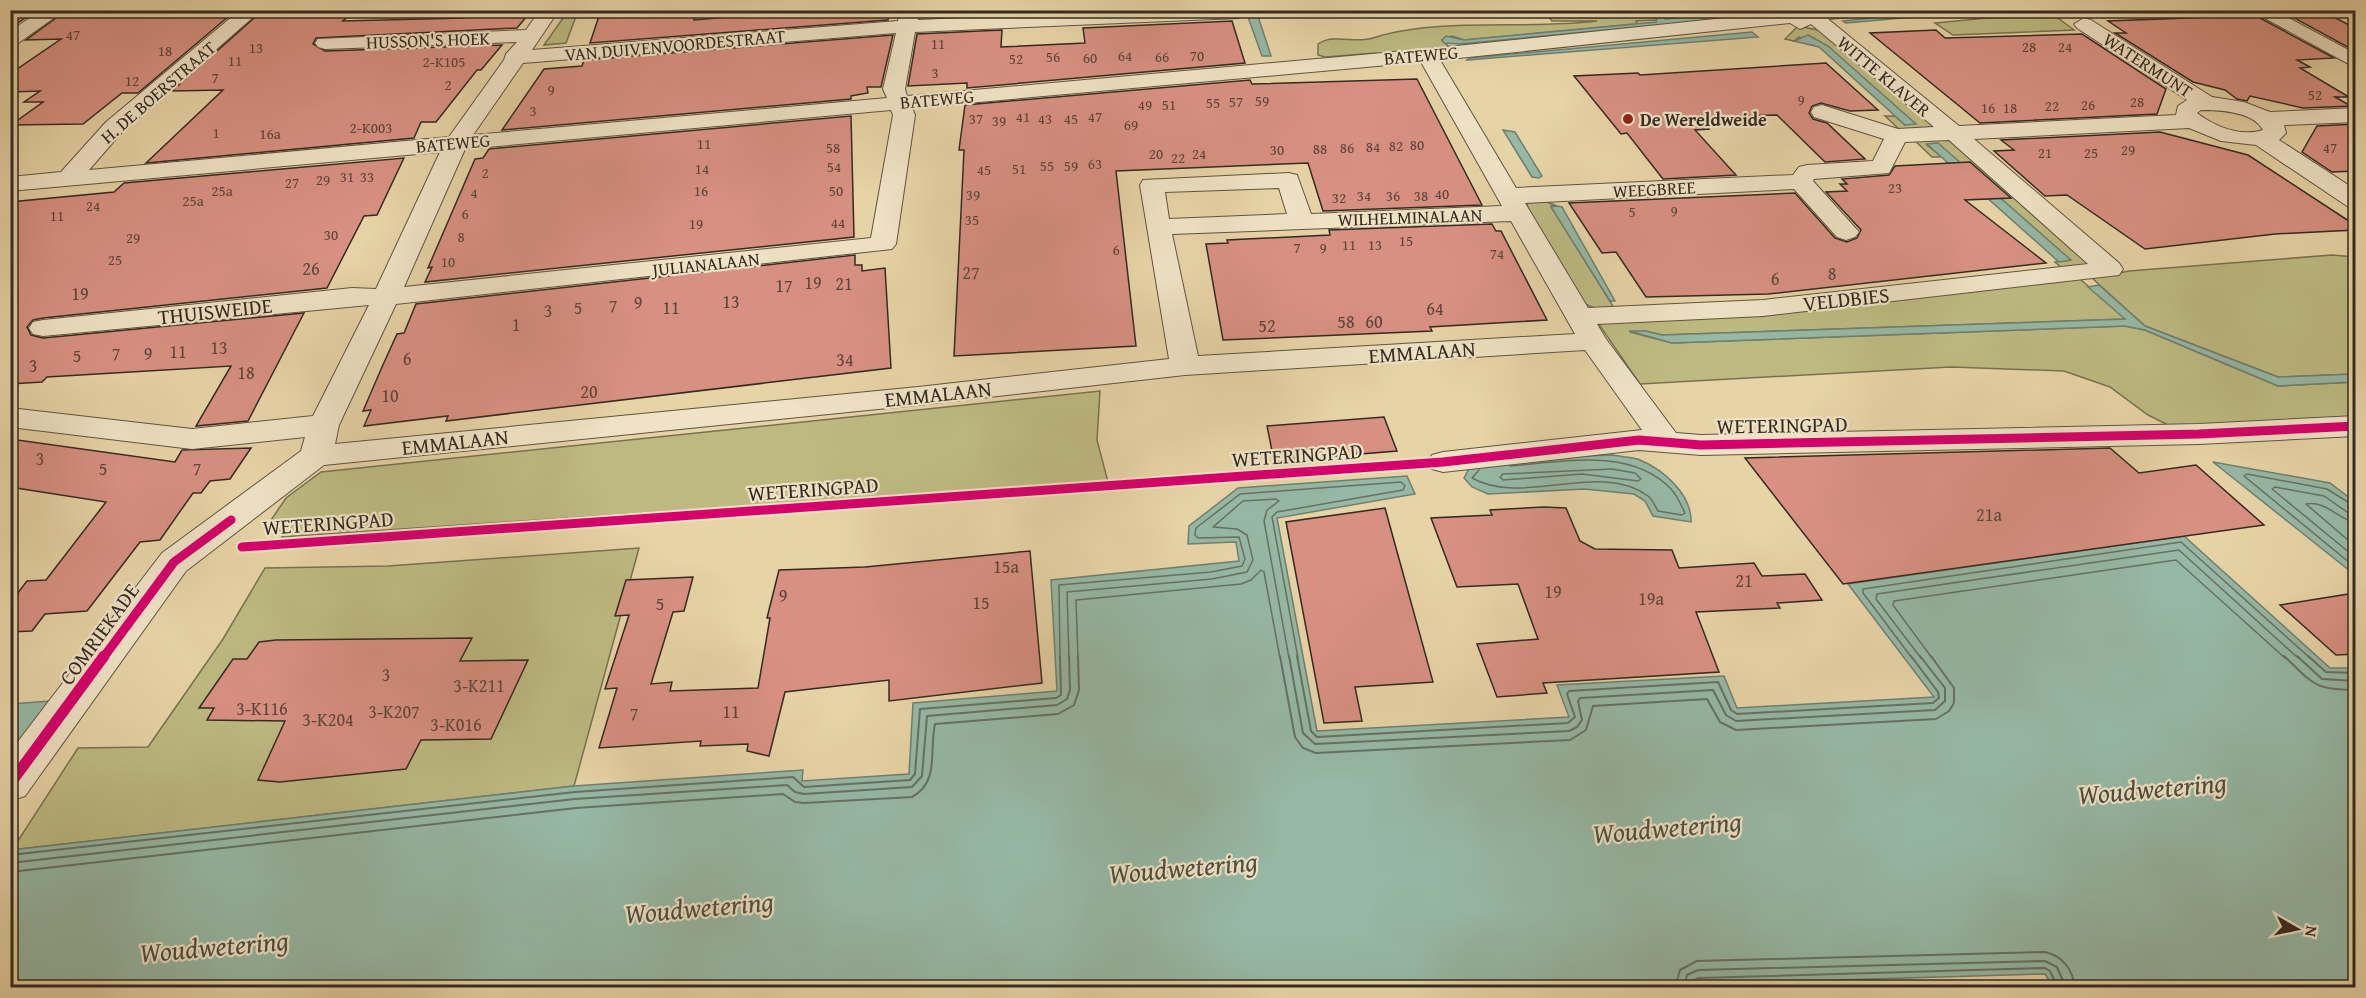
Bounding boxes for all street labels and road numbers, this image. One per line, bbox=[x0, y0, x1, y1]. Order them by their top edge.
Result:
street label: VAN DUIVENVOORDESTRAAT bbox=[564, 22, 786, 68]
street label: HUSSON'S HOEK bbox=[366, 24, 491, 56]
street label: WATERMUNT bbox=[2098, 26, 2198, 104]
street label: WITTE KLAVER bbox=[1832, 29, 1937, 123]
street label: H. DE BOERSTRAAT bbox=[94, 34, 222, 150]
street label: BATEWEG bbox=[1383, 38, 1460, 72]
street label: BATEWEG bbox=[899, 82, 976, 116]
street label: BATEWEG bbox=[415, 126, 492, 160]
street label: WEEGBREE bbox=[1612, 173, 1696, 205]
street label: WILHELMINALAAN bbox=[1337, 201, 1483, 233]
street label: JULIANALAAN bbox=[649, 245, 761, 283]
street label: VELDBIES bbox=[1801, 279, 1891, 319]
street label: THUISWEIDE bbox=[156, 290, 274, 332]
street label: EMMALAAN bbox=[1367, 333, 1477, 371]
street label: EMMALAAN bbox=[883, 373, 993, 415]
street label: WETERINGPAD bbox=[1716, 408, 1848, 442]
street label: EMMALAAN bbox=[400, 421, 510, 463]
street label: WETERINGPAD bbox=[1231, 435, 1363, 475]
street label: WETERINGPAD bbox=[747, 469, 879, 509]
street label: WETERINGPAD bbox=[262, 503, 394, 543]
street label: COMRIEKADE bbox=[51, 576, 147, 691]

